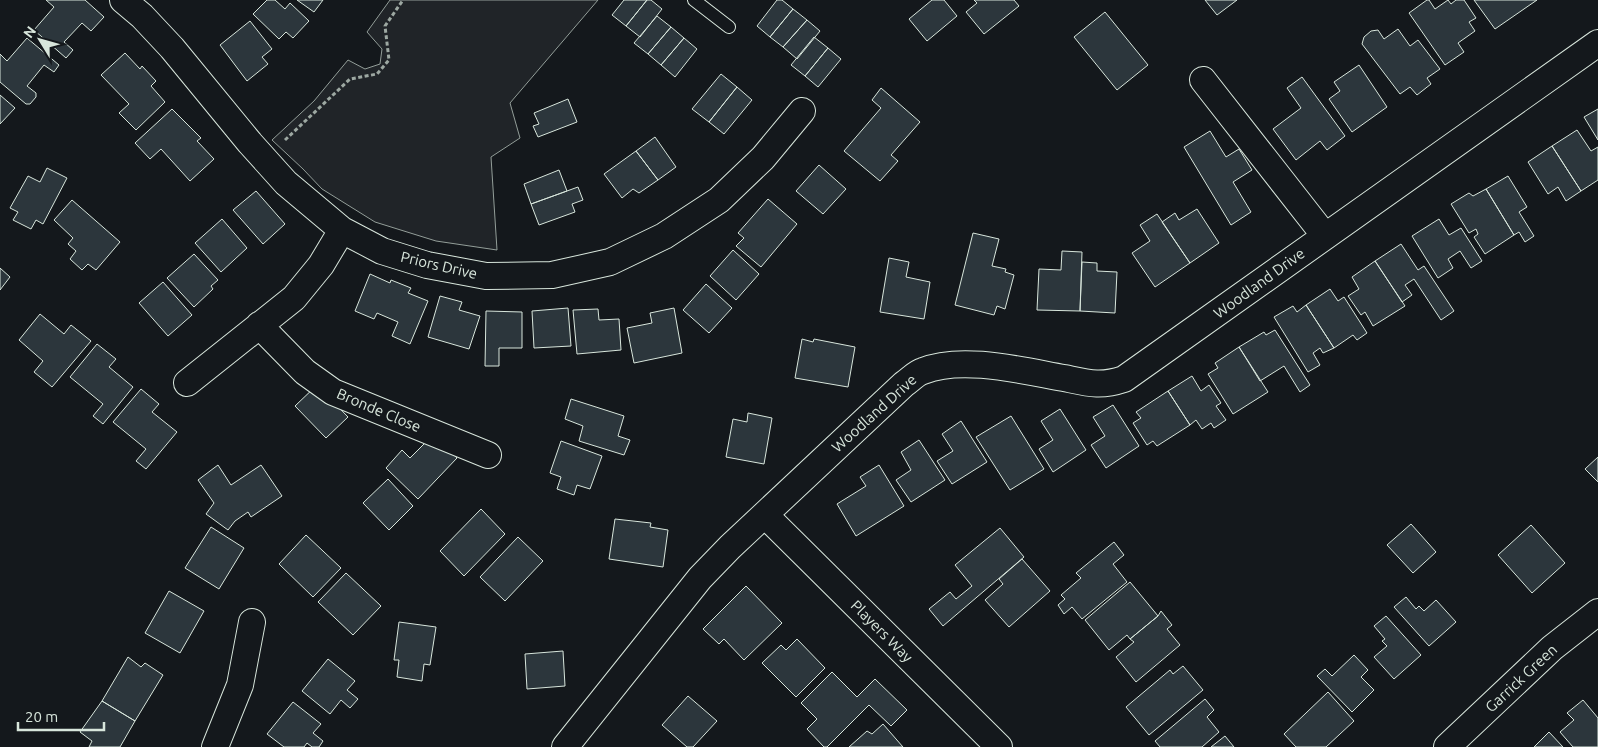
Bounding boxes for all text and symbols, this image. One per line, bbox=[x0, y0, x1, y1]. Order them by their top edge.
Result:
north arrow bbox=[15, 15, 65, 65]
text: N bbox=[20, 23, 39, 41]
street label: Woodland Drive bbox=[1210, 244, 1308, 322]
street label: Priors Drive bbox=[399, 248, 479, 282]
street label: Woodland Drive bbox=[828, 371, 920, 455]
street label: Bronde Close bbox=[334, 385, 424, 435]
street label: Players Way bbox=[848, 597, 916, 665]
street label: Garrick Green bbox=[1482, 641, 1560, 715]
scale bar bbox=[18, 700, 104, 732]
text: 20 m bbox=[25, 708, 58, 725]

